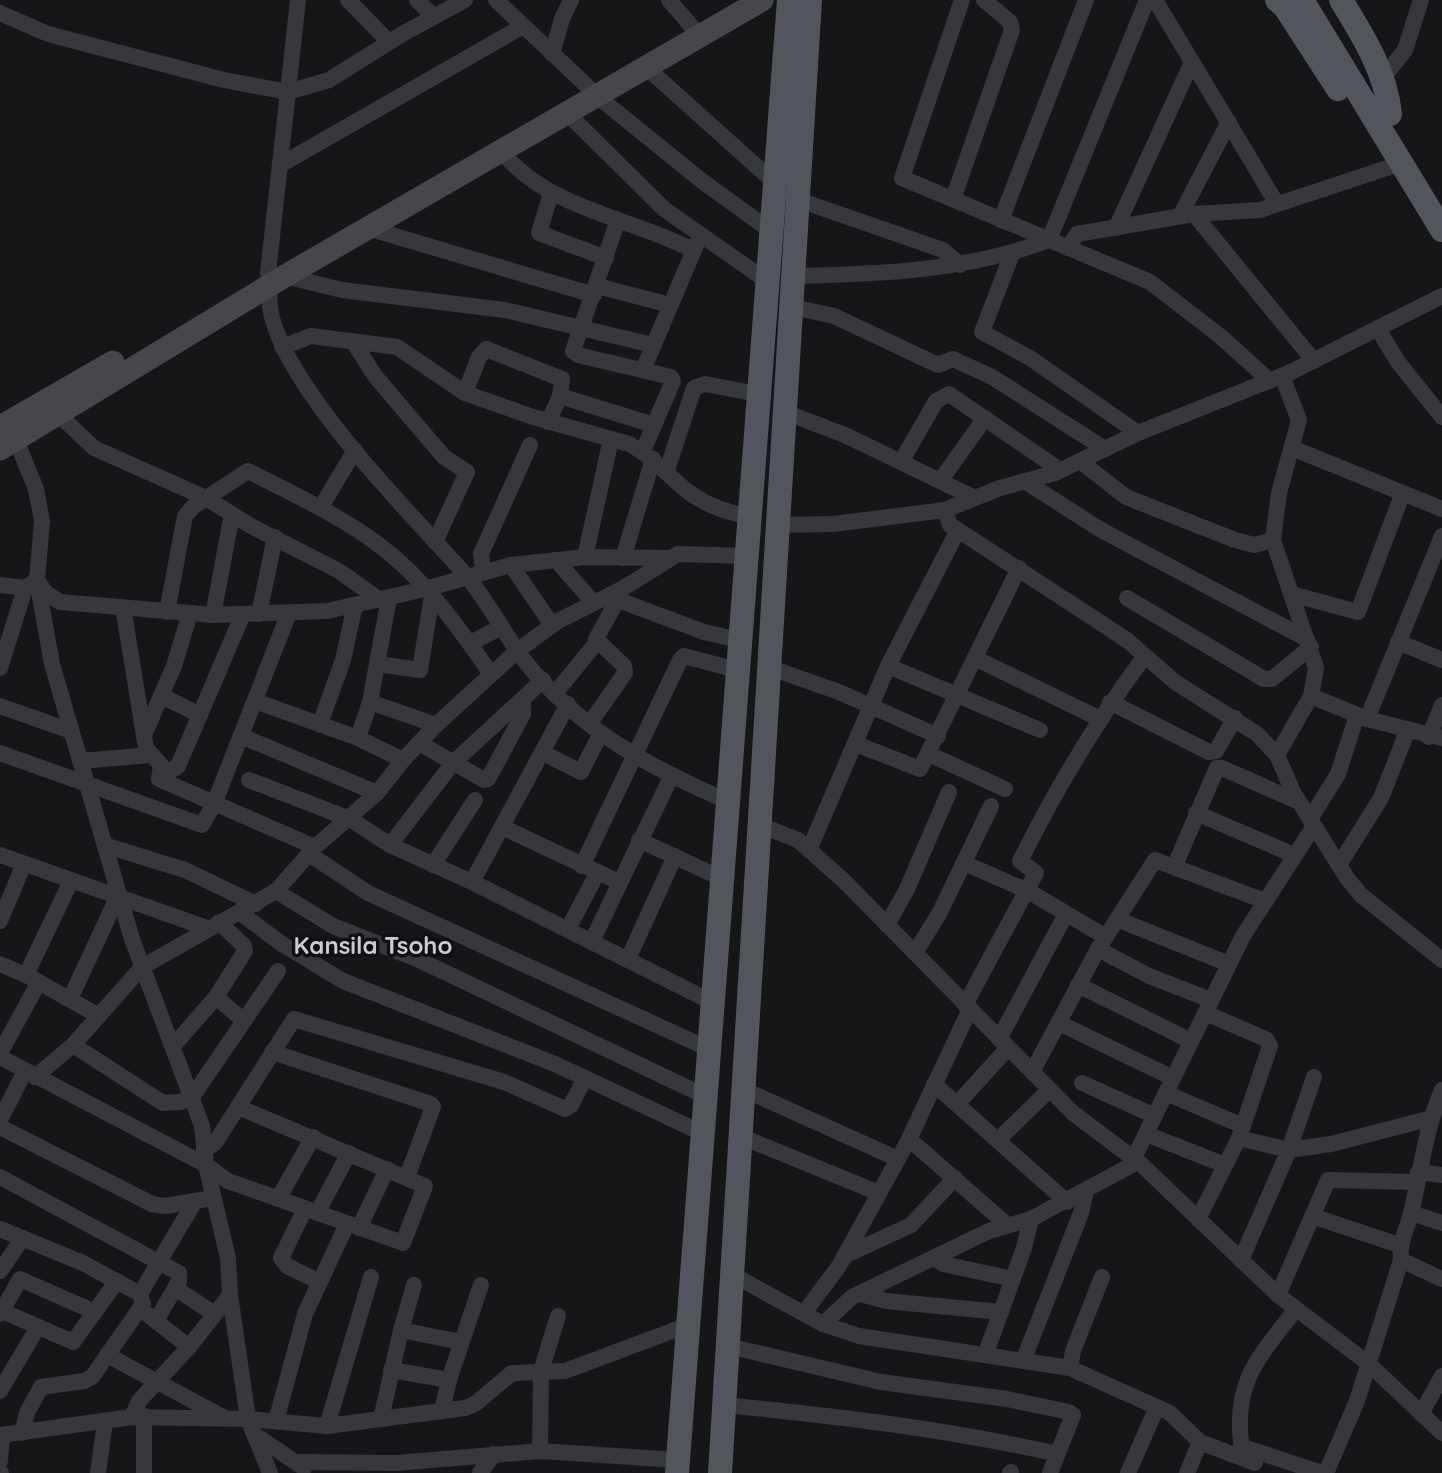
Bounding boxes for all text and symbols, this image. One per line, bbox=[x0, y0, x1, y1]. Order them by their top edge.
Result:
district label: Kansila Tsoho bbox=[294, 930, 452, 960]

